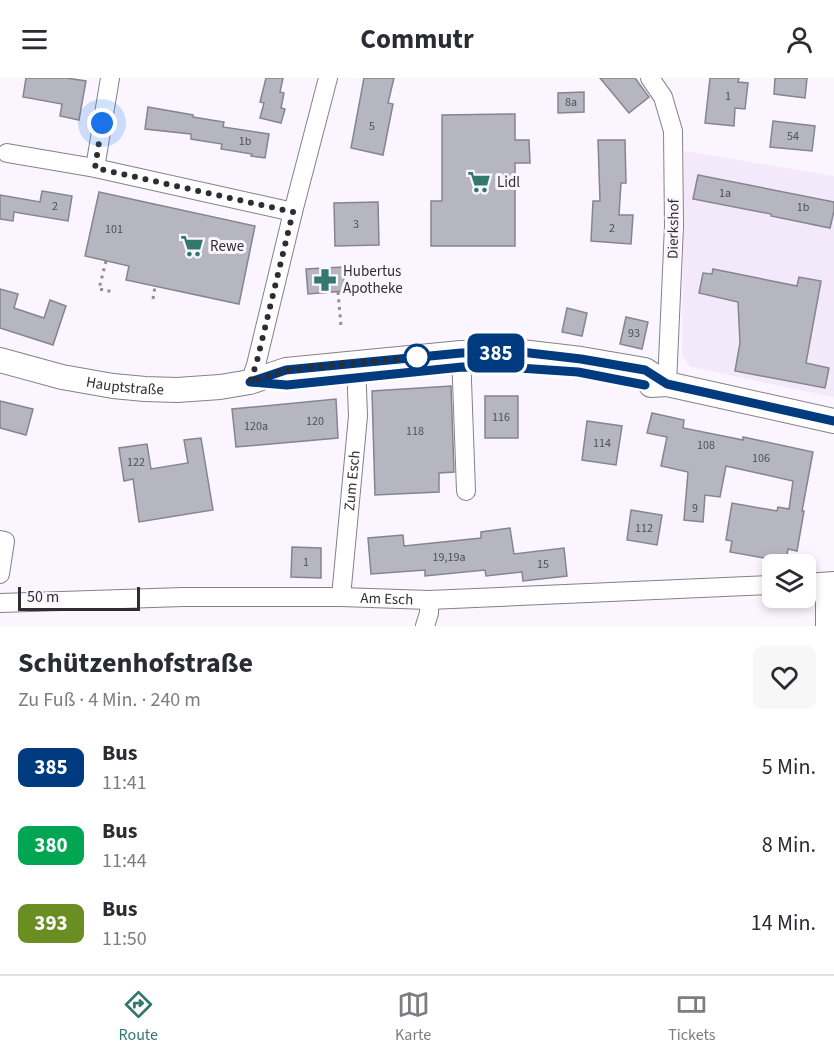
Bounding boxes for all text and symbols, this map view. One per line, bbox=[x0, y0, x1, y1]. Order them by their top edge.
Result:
text: Commutr bbox=[360, 20, 474, 59]
icon: menu bbox=[18, 23, 51, 56]
icon: person bbox=[783, 23, 816, 56]
house number: 1 bbox=[725, 88, 731, 105]
house number: 8a bbox=[565, 94, 577, 111]
your location bbox=[87, 108, 117, 138]
house number: 5 bbox=[369, 118, 375, 135]
house number: 54 bbox=[787, 128, 799, 145]
house number: 1b bbox=[239, 133, 252, 150]
supermarket icon: Lidl bbox=[466, 169, 492, 195]
place label: Lidl bbox=[497, 172, 520, 193]
house number: 1a bbox=[719, 185, 731, 202]
house number: 2 bbox=[52, 198, 58, 215]
street label: Dierkshof bbox=[662, 198, 685, 259]
house number: 1b bbox=[797, 199, 810, 216]
house number: 3 bbox=[353, 216, 359, 233]
house number: 2 bbox=[609, 220, 615, 237]
house number: 101 bbox=[105, 221, 123, 238]
supermarket icon: Rewe bbox=[179, 233, 205, 259]
place label: Rewe bbox=[210, 236, 244, 257]
place label: Hubertus Apotheke bbox=[343, 261, 403, 299]
pharmacy icon: Hubertus Apotheke bbox=[312, 267, 338, 293]
house number: 93 bbox=[628, 325, 640, 342]
line badge: 385 bbox=[462, 334, 530, 372]
text: 385 bbox=[479, 338, 513, 368]
unlabelled marker bbox=[404, 344, 430, 370]
street label: Hauptstraße bbox=[84, 371, 164, 401]
house number: 116 bbox=[492, 409, 510, 426]
house number: 120 bbox=[306, 413, 324, 430]
house number: 120a bbox=[244, 418, 268, 435]
house number: 118 bbox=[406, 423, 424, 440]
house number: 114 bbox=[593, 435, 611, 452]
house number: 108 bbox=[697, 437, 715, 454]
street label: Zum Esch bbox=[339, 449, 366, 512]
house number: 106 bbox=[752, 450, 770, 467]
house number: 122 bbox=[127, 454, 145, 471]
house number: 9 bbox=[692, 500, 698, 517]
house number: 112 bbox=[635, 520, 653, 537]
house number: 19,19a bbox=[433, 549, 465, 566]
house number: 1 bbox=[303, 554, 309, 571]
map controls bbox=[762, 554, 816, 608]
button: layers bbox=[762, 554, 816, 608]
house number: 15 bbox=[537, 556, 549, 573]
scale bar bbox=[18, 584, 140, 612]
text: 50 m bbox=[27, 586, 59, 608]
street label: Am Esch bbox=[360, 588, 414, 610]
text: Schützenhofstraße bbox=[18, 643, 253, 683]
button: heart bbox=[753, 646, 816, 709]
text: Zu Fuß · 4 Min. · 240 m bbox=[18, 686, 201, 714]
text: Bus bbox=[102, 737, 138, 769]
text: 5 Min. bbox=[762, 751, 816, 783]
text: 385 bbox=[34, 752, 68, 782]
text: 11:41 bbox=[102, 769, 147, 797]
text: Bus bbox=[102, 815, 138, 847]
text: 8 Min. bbox=[762, 829, 816, 861]
text: 380 bbox=[34, 830, 68, 860]
text: 11:44 bbox=[102, 847, 147, 875]
text: Bus bbox=[102, 893, 138, 925]
text: 14 Min. bbox=[751, 907, 816, 939]
text: 393 bbox=[34, 908, 68, 938]
text: 11:50 bbox=[102, 925, 147, 953]
tab: Route bbox=[119, 988, 158, 1046]
tab: Karte bbox=[395, 988, 431, 1046]
tab: Tickets bbox=[668, 988, 715, 1046]

